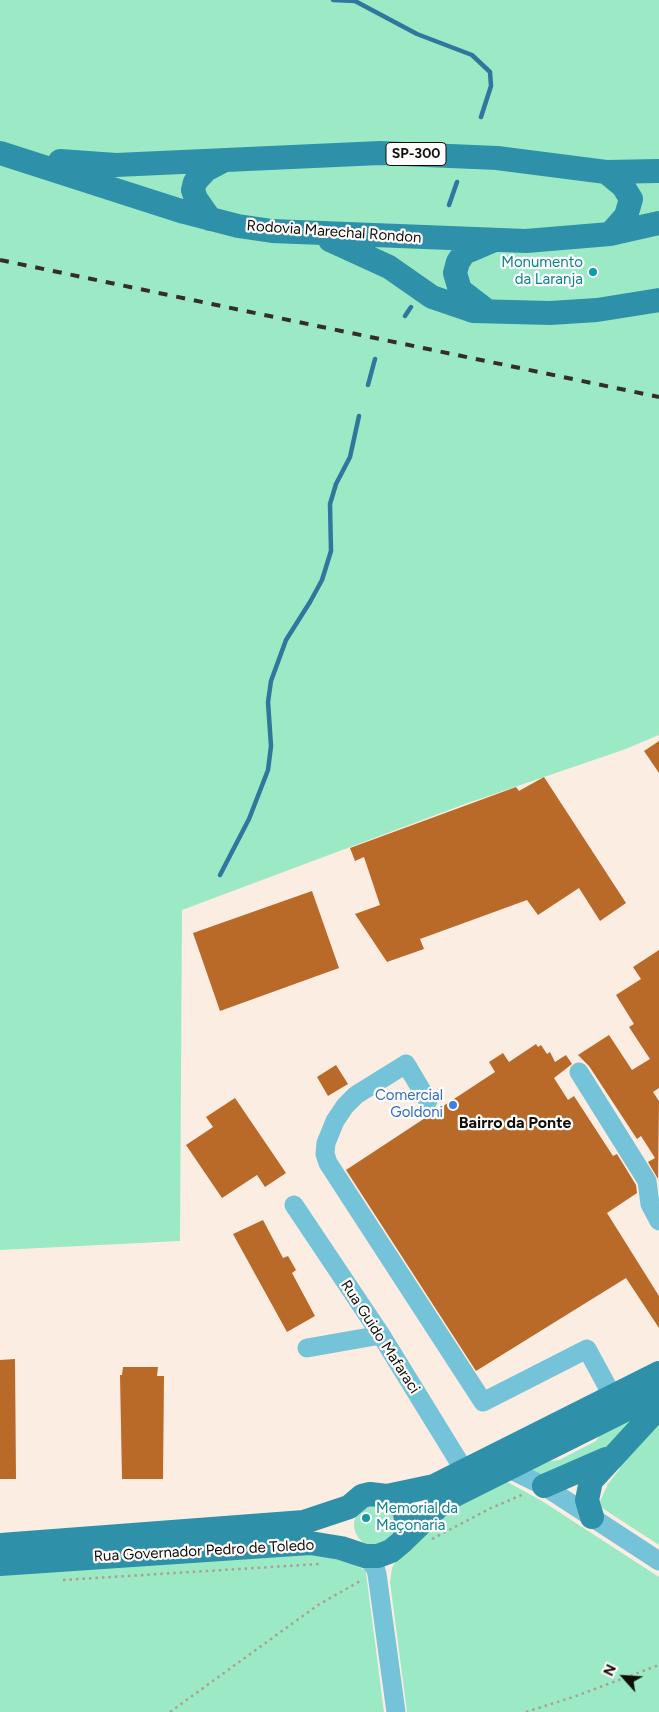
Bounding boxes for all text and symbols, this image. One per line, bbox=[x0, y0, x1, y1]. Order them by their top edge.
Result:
road number: SP-300 bbox=[386, 142, 446, 166]
street label: Rodovia Marechal Rondon bbox=[246, 217, 422, 247]
place label: Monumento da Laranja bbox=[501, 254, 583, 289]
marker: Monumento da Laranja bbox=[587, 266, 599, 278]
place label: Comercial Goldoni bbox=[375, 1087, 443, 1122]
marker: Comercial Goldoni bbox=[447, 1099, 459, 1111]
district label: Bairro da Ponte bbox=[459, 1113, 571, 1133]
street label: Rua Guido Mafaraci bbox=[337, 1277, 423, 1397]
place label: Memorial da Maçonaria bbox=[376, 1500, 458, 1535]
marker: Memorial da Maçonaria bbox=[360, 1512, 372, 1524]
street label: Rua Governador Pedro de Toledo bbox=[93, 1536, 315, 1566]
north arrow bbox=[599, 1652, 649, 1702]
text: N bbox=[600, 1662, 620, 1679]

